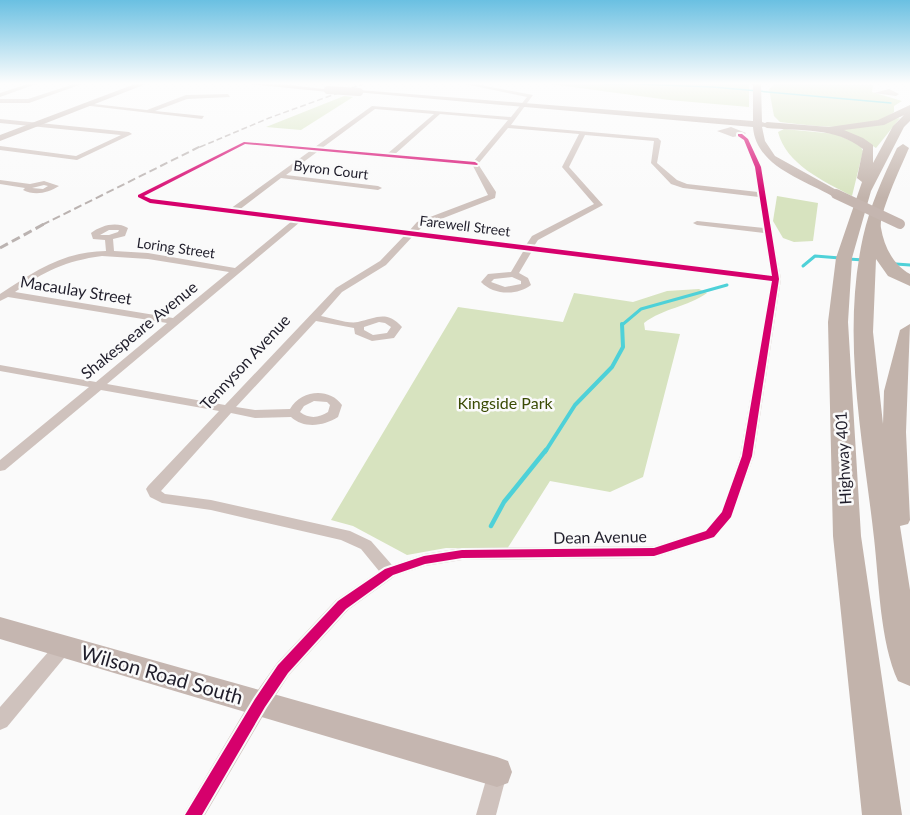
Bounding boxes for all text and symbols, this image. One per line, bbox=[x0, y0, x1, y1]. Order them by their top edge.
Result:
street label: Byron Court bbox=[293, 156, 369, 183]
street label: Farewell Street bbox=[419, 212, 511, 240]
street label: Loring Street bbox=[136, 234, 216, 261]
street label: Macaulay Street bbox=[19, 271, 133, 308]
street label: Shakespeare Avenue bbox=[77, 277, 201, 382]
street label: Tennyson Avenue bbox=[196, 310, 294, 413]
park label: Kingside Park bbox=[457, 393, 553, 412]
street label: Highway 401 bbox=[831, 411, 854, 505]
street label: Dean Avenue bbox=[553, 526, 647, 547]
street label: Wilson Road South bbox=[78, 639, 246, 709]

